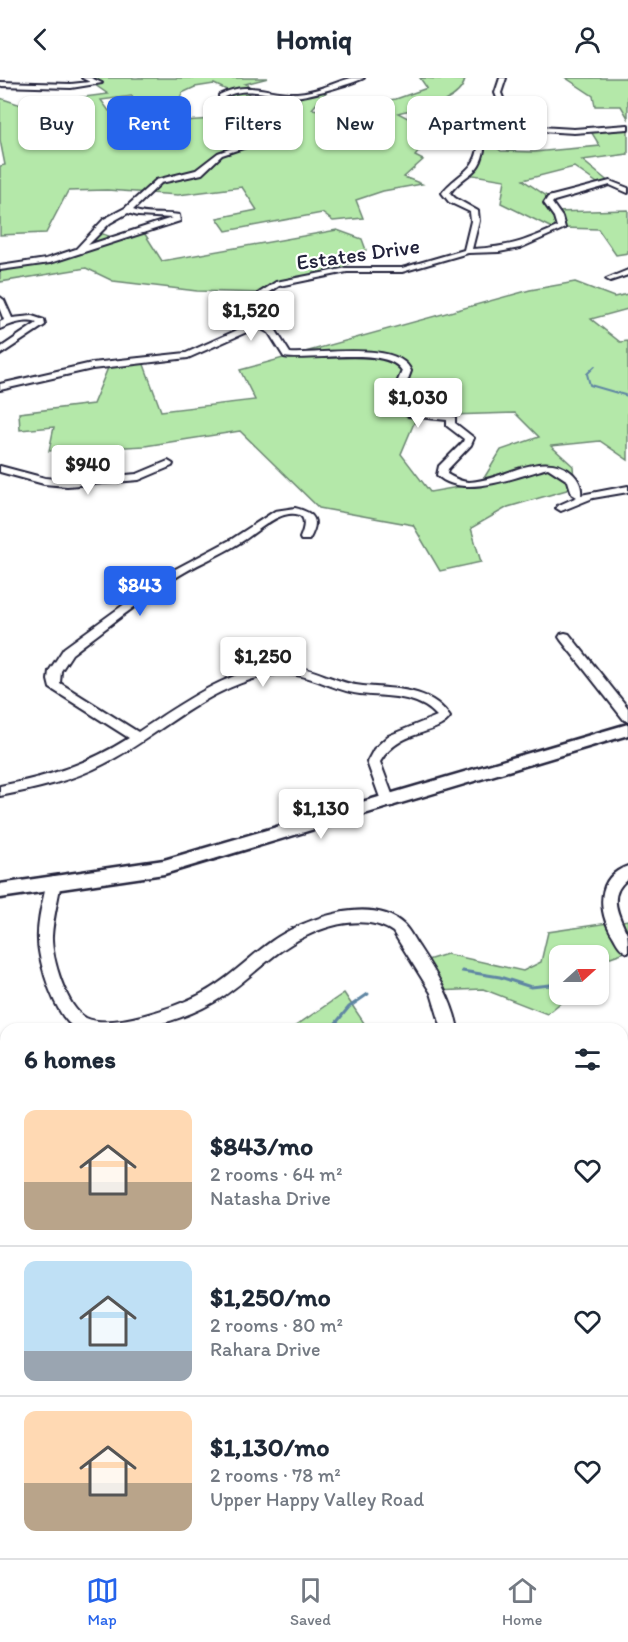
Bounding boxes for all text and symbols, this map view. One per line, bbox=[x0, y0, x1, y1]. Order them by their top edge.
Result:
icon: back bbox=[24, 23, 57, 56]
text: Homiq bbox=[276, 23, 352, 56]
icon: person bbox=[571, 23, 604, 56]
chip: Buy bbox=[18, 96, 95, 150]
chip: Rent bbox=[107, 96, 191, 150]
chip: Filters bbox=[203, 96, 303, 150]
chip: New bbox=[315, 96, 395, 150]
chip: Apartment bbox=[407, 96, 547, 150]
street label: Estates Drive bbox=[295, 232, 421, 276]
pin: $1,520 bbox=[202, 291, 300, 342]
text: $1,520 bbox=[222, 298, 280, 322]
pin: $1,030 bbox=[369, 378, 467, 429]
text: $1,030 bbox=[388, 385, 448, 409]
pin: $940 bbox=[52, 445, 124, 496]
text: $940 bbox=[66, 452, 110, 476]
pin: $843 bbox=[104, 566, 176, 617]
text: $843 bbox=[118, 573, 162, 597]
pin: $1,250 bbox=[214, 637, 312, 688]
text: $1,250 bbox=[234, 644, 292, 668]
pin: $1,130 bbox=[272, 789, 370, 840]
text: $1,130 bbox=[293, 796, 349, 820]
north arrow bbox=[549, 945, 609, 1005]
map controls bbox=[549, 945, 609, 1005]
text: 6 homes bbox=[24, 1043, 116, 1075]
icon: filters bbox=[571, 1043, 604, 1076]
text: $843/mo bbox=[210, 1130, 313, 1162]
icon: home bbox=[72, 1134, 144, 1206]
icon: heart bbox=[571, 1154, 604, 1187]
text: 2 rooms · 64 m² bbox=[210, 1162, 342, 1186]
text: Natasha Drive bbox=[210, 1186, 331, 1210]
text: $1,250/mo bbox=[210, 1281, 331, 1313]
icon: home bbox=[72, 1285, 144, 1357]
icon: heart bbox=[571, 1305, 604, 1338]
text: 2 rooms · 80 m² bbox=[210, 1313, 343, 1337]
text: Rahara Drive bbox=[210, 1337, 321, 1361]
text: $1,130/mo bbox=[210, 1431, 330, 1463]
icon: home bbox=[72, 1435, 144, 1507]
icon: heart bbox=[571, 1455, 604, 1488]
text: 2 rooms · 78 m² bbox=[210, 1463, 341, 1487]
text: Upper Happy Valley Road bbox=[210, 1487, 424, 1511]
tab: Map bbox=[86, 1574, 119, 1629]
tab: Saved bbox=[290, 1574, 331, 1629]
tab: Home bbox=[502, 1574, 542, 1629]

